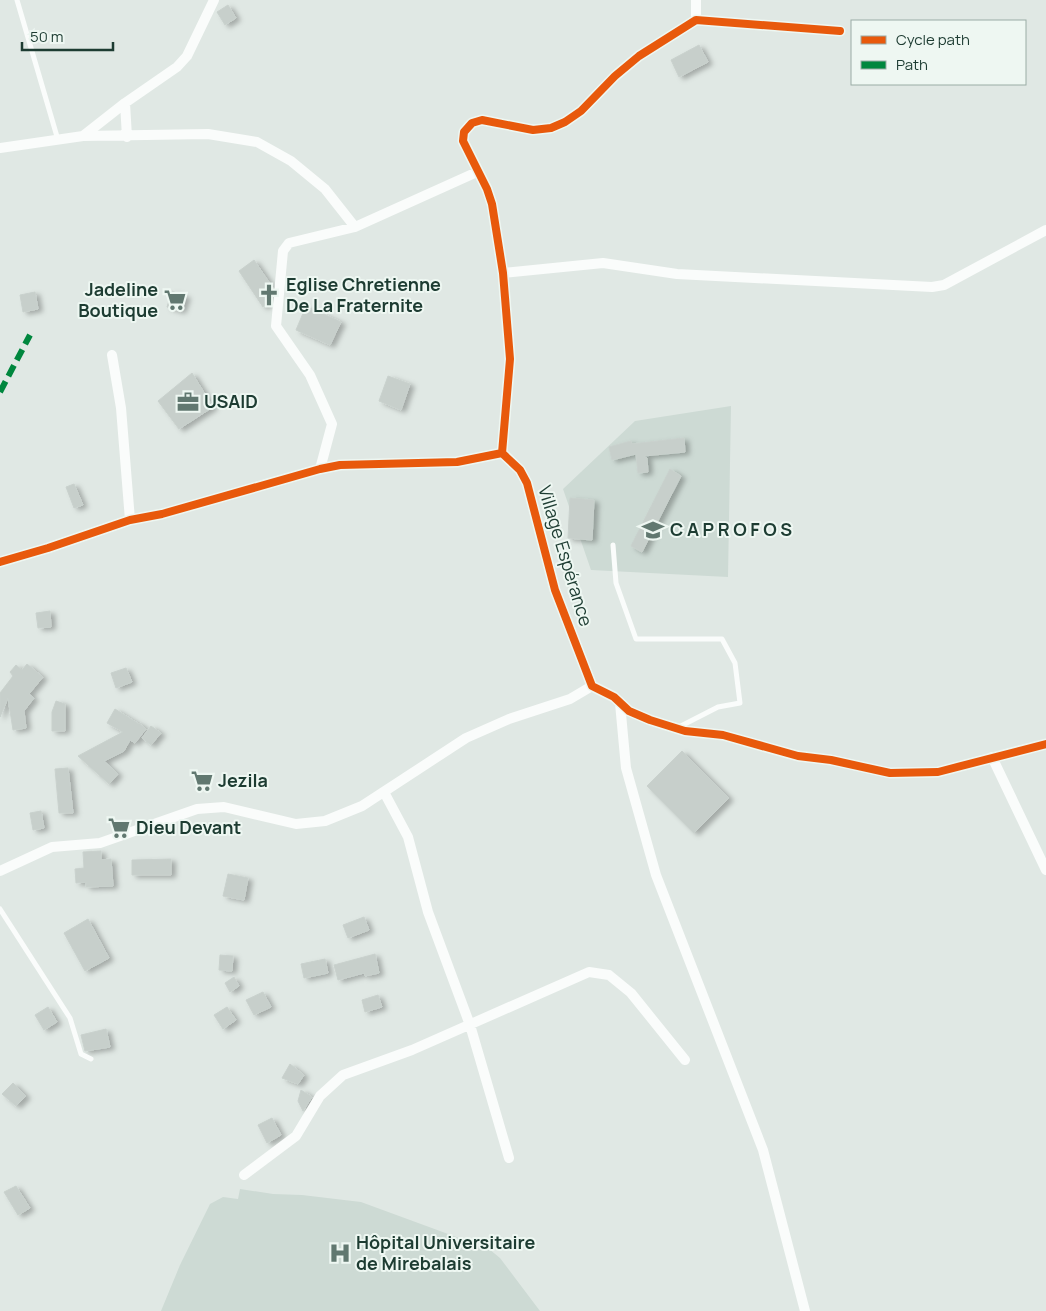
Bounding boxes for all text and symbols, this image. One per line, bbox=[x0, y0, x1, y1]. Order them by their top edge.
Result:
scale bar bbox=[22, 20, 114, 52]
legend bbox=[851, 20, 1026, 85]
text: 50 m bbox=[30, 26, 64, 47]
text: Cycle path bbox=[896, 29, 970, 50]
text: Path bbox=[896, 54, 928, 75]
place label: Eglise Chretienne De La Fraternite bbox=[286, 272, 441, 317]
place label: Jadeline Boutique bbox=[78, 277, 158, 322]
church icon: Eglise Chretienne De La Fraternite bbox=[256, 282, 282, 308]
supermarket icon: Jadeline Boutique bbox=[162, 287, 188, 313]
office icon: USAID bbox=[175, 389, 201, 415]
place label: USAID bbox=[204, 389, 258, 413]
street label: Village Espérance bbox=[533, 483, 599, 629]
school or university icon: C A P R O F O S bbox=[640, 517, 666, 543]
place label: C A P R O F O S bbox=[670, 517, 792, 541]
supermarket icon: Jezila bbox=[189, 768, 215, 794]
place label: Jezila bbox=[218, 768, 268, 792]
supermarket icon: Dieu Devant bbox=[106, 815, 132, 841]
place label: Dieu Devant bbox=[136, 815, 241, 839]
place label: Hôpital Universitaire de Mirebalais bbox=[356, 1230, 536, 1275]
hospital icon: Hôpital Universitaire de Mirebalais bbox=[327, 1240, 353, 1266]

